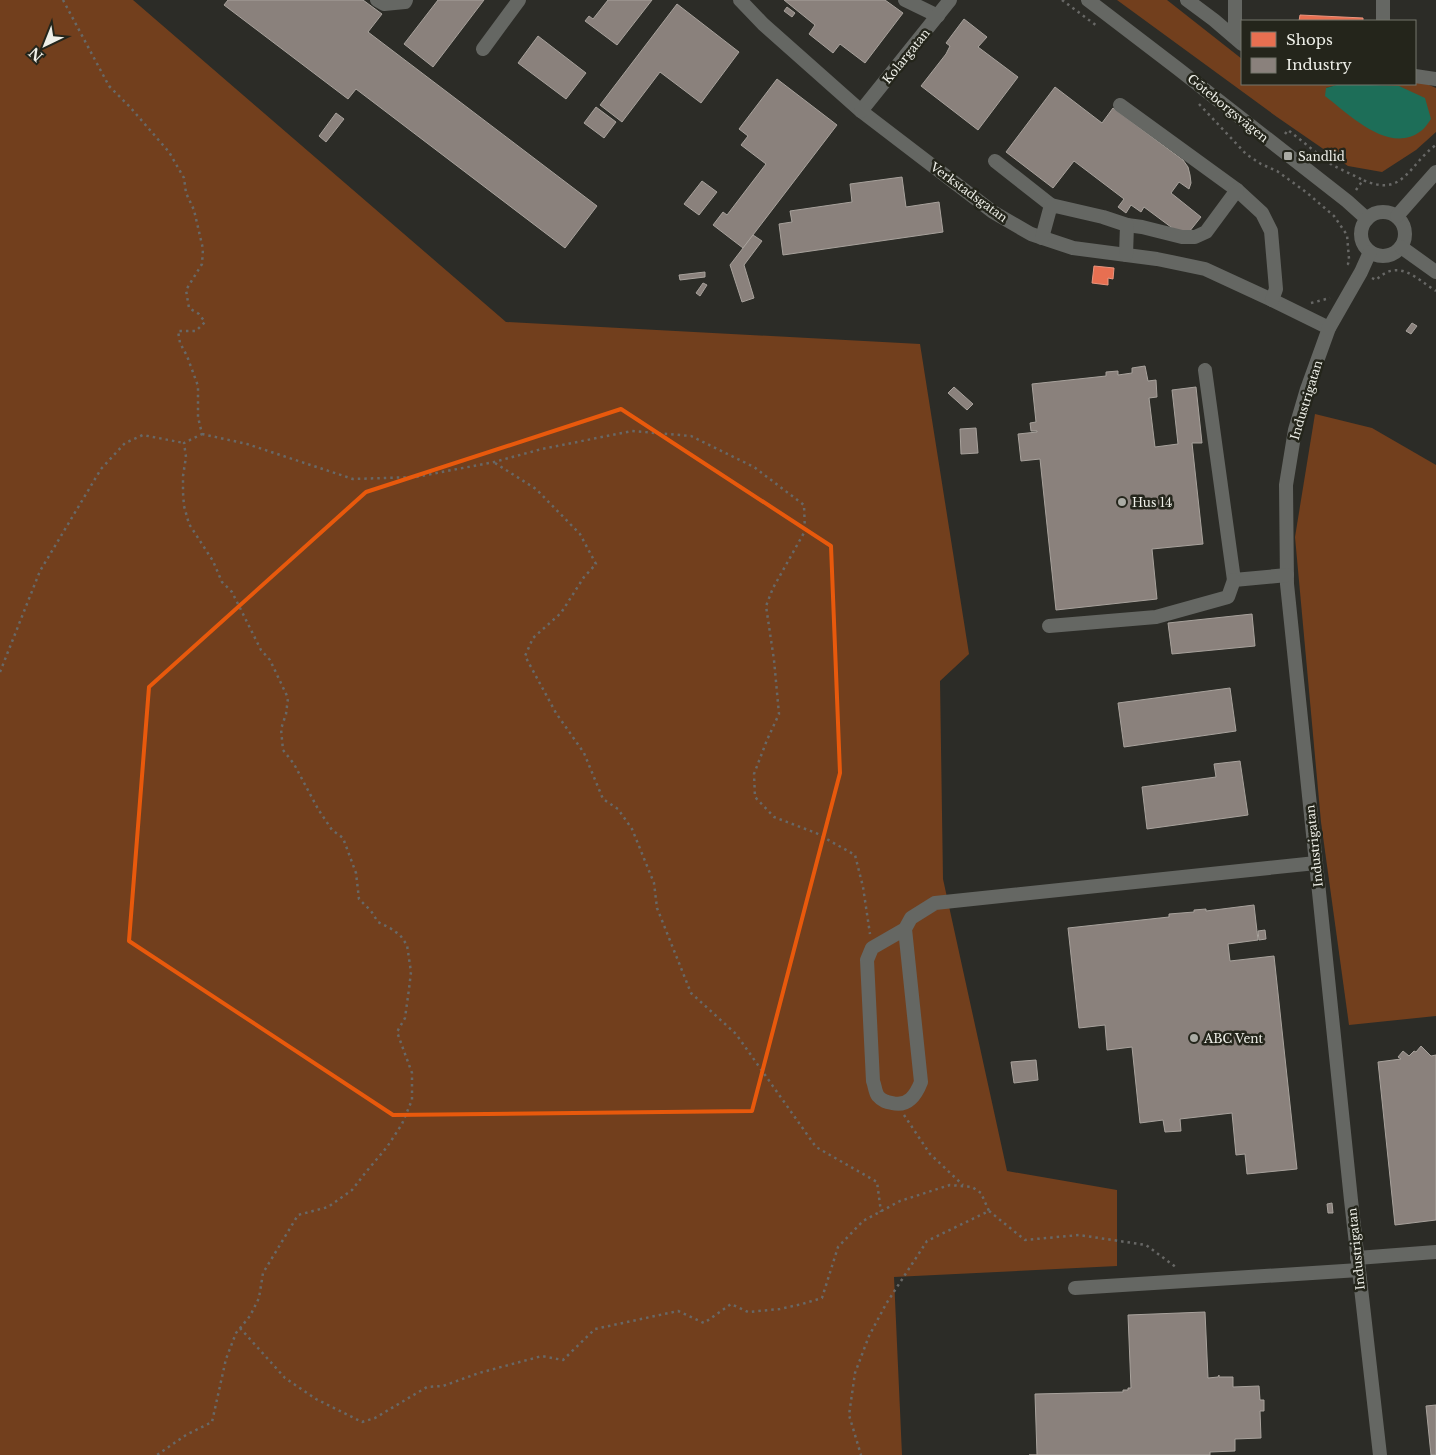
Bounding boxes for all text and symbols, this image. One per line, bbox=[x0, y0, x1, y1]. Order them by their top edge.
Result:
north arrow bbox=[20, 20, 70, 70]
legend bbox=[1241, 20, 1416, 85]
street label: Kolargatan bbox=[879, 25, 933, 87]
text: Shops bbox=[1286, 30, 1333, 49]
text: N bbox=[25, 43, 47, 66]
text: Industry bbox=[1286, 55, 1352, 74]
street label: Göteborgsvägen bbox=[1185, 71, 1271, 145]
place label: Sandlid bbox=[1298, 149, 1345, 164]
marker: Sandlid bbox=[1282, 150, 1294, 162]
street label: Verkstadsgatan bbox=[927, 158, 1011, 225]
street label: Industrigatan bbox=[1287, 358, 1325, 442]
place label: Hus 14 bbox=[1132, 495, 1172, 510]
marker: Hus 14 bbox=[1116, 496, 1128, 508]
street label: Industrigatan bbox=[1302, 804, 1326, 888]
place label: ABC Vent bbox=[1203, 1031, 1264, 1046]
marker: ABC Vent bbox=[1188, 1032, 1200, 1044]
street label: Industrigatan bbox=[1344, 1207, 1368, 1291]

